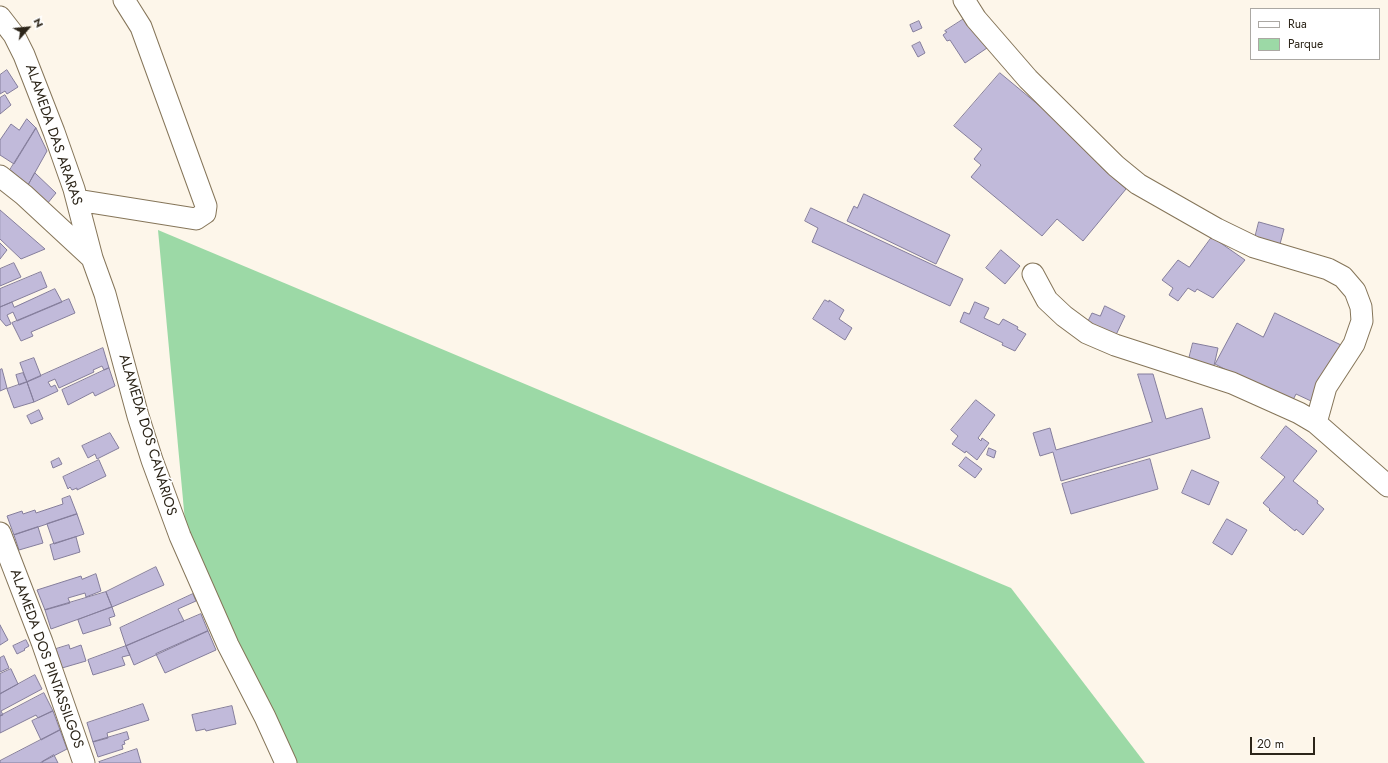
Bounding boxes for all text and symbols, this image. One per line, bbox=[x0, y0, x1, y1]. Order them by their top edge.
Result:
north arrow bbox=[8, 8, 48, 48]
legend bbox=[1250, 8, 1380, 60]
text: N bbox=[30, 15, 48, 30]
text: Rua bbox=[1288, 15, 1307, 33]
text: Parque bbox=[1288, 35, 1323, 53]
street label: ALAMEDA DAS ARARAS bbox=[21, 62, 85, 208]
street label: ALAMEDA DOS CANÁRIOS bbox=[114, 352, 180, 518]
street label: ALAMEDA DOS PINTASSILGOS bbox=[6, 567, 86, 751]
scale bar bbox=[1252, 729, 1317, 755]
text: 20 m bbox=[1257, 735, 1284, 753]

